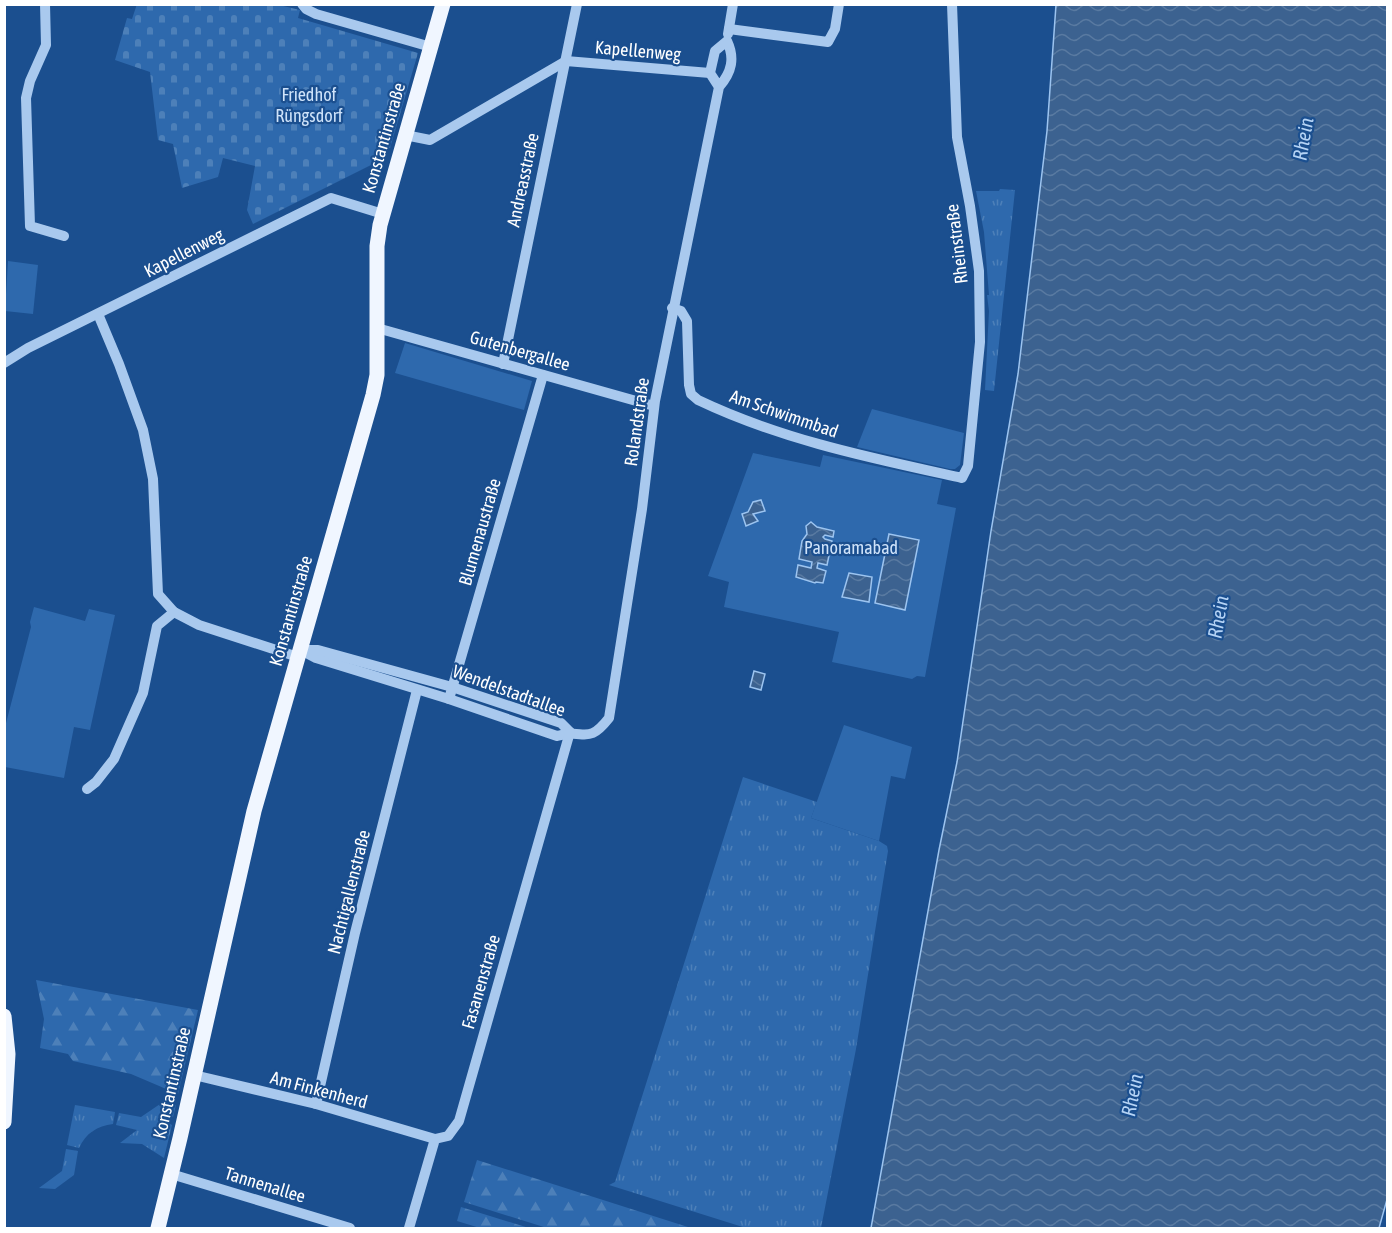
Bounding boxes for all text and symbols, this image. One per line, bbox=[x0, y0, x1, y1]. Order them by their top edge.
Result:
street label: Kapellenweg bbox=[594, 36, 682, 65]
street label: Konstantinstraße bbox=[358, 80, 409, 195]
park label: Friedhof Rüngsdorf bbox=[275, 84, 343, 126]
water label: Rhein bbox=[1287, 115, 1318, 162]
street label: Andreasstraße bbox=[502, 131, 543, 229]
street label: Rheinstraße bbox=[941, 203, 972, 285]
street label: Kapellenweg bbox=[141, 223, 227, 281]
street label: Gutenbergallee bbox=[468, 326, 573, 375]
street label: Rolandstraße bbox=[620, 376, 653, 468]
street label: Am Schwimmbad bbox=[727, 385, 841, 442]
street label: Blumenaustraße bbox=[454, 476, 505, 588]
park label: Panoramabad bbox=[804, 537, 898, 558]
street label: Konstantinstraße bbox=[265, 553, 316, 668]
water label: Rhein bbox=[1202, 593, 1233, 640]
street label: Wendelstadtallee bbox=[450, 660, 568, 721]
street label: Nachtigallenstraße bbox=[323, 828, 374, 956]
street label: Fasanenstraße bbox=[457, 932, 504, 1031]
street label: Konstantinstraße bbox=[148, 1025, 195, 1141]
street label: Am Finkenherd bbox=[268, 1066, 370, 1113]
water label: Rhein bbox=[1116, 1071, 1147, 1118]
street label: Tannenallee bbox=[222, 1162, 308, 1207]

